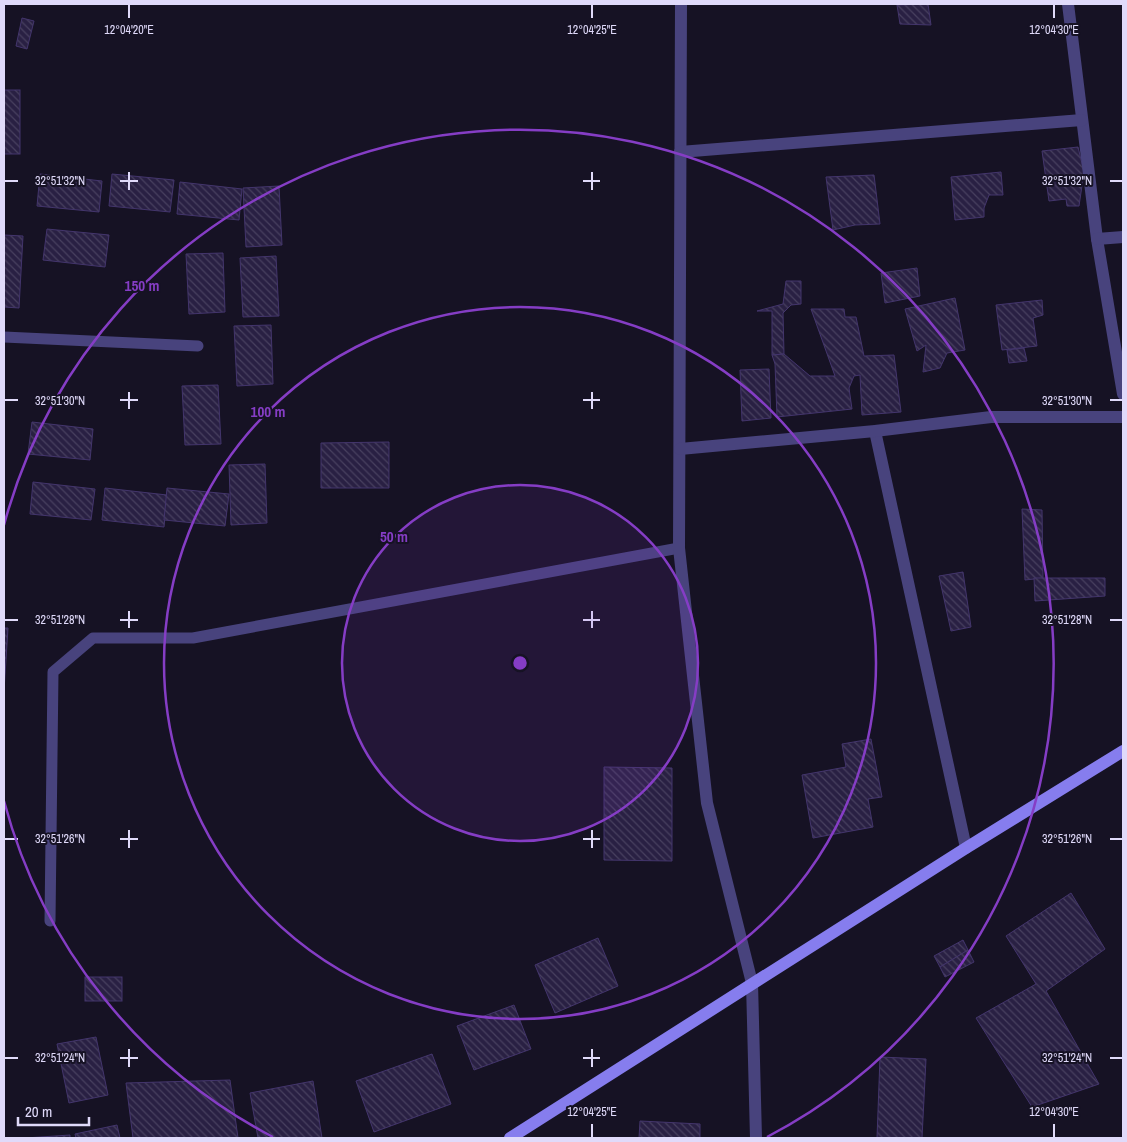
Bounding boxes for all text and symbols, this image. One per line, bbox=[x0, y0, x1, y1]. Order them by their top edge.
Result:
text: 12°04'20"E bbox=[104, 22, 154, 38]
text: 12°04'25"E bbox=[567, 22, 617, 38]
text: 12°04'30"E bbox=[1029, 22, 1079, 38]
text: 32°51'32"N bbox=[35, 173, 85, 189]
text: 32°51'32"N bbox=[1042, 173, 1092, 189]
text: 150 m bbox=[125, 275, 159, 296]
text: 32°51'30"N bbox=[35, 393, 85, 409]
text: 32°51'30"N bbox=[1042, 393, 1092, 409]
text: 100 m bbox=[251, 401, 285, 422]
text: 50 m bbox=[380, 526, 408, 547]
text: 32°51'28"N bbox=[35, 612, 85, 628]
text: 32°51'28"N bbox=[1042, 612, 1092, 628]
centre of rings bbox=[511, 654, 529, 672]
text: 32°51'26"N bbox=[35, 831, 85, 847]
text: 32°51'26"N bbox=[1042, 831, 1092, 847]
text: 32°51'24"N bbox=[35, 1050, 85, 1066]
text: 32°51'24"N bbox=[1042, 1050, 1092, 1066]
scale bar bbox=[18, 1094, 89, 1126]
text: 20 m bbox=[25, 1101, 52, 1122]
text: 12°04'25"E bbox=[567, 1104, 617, 1120]
text: 12°04'30"E bbox=[1029, 1104, 1079, 1120]

